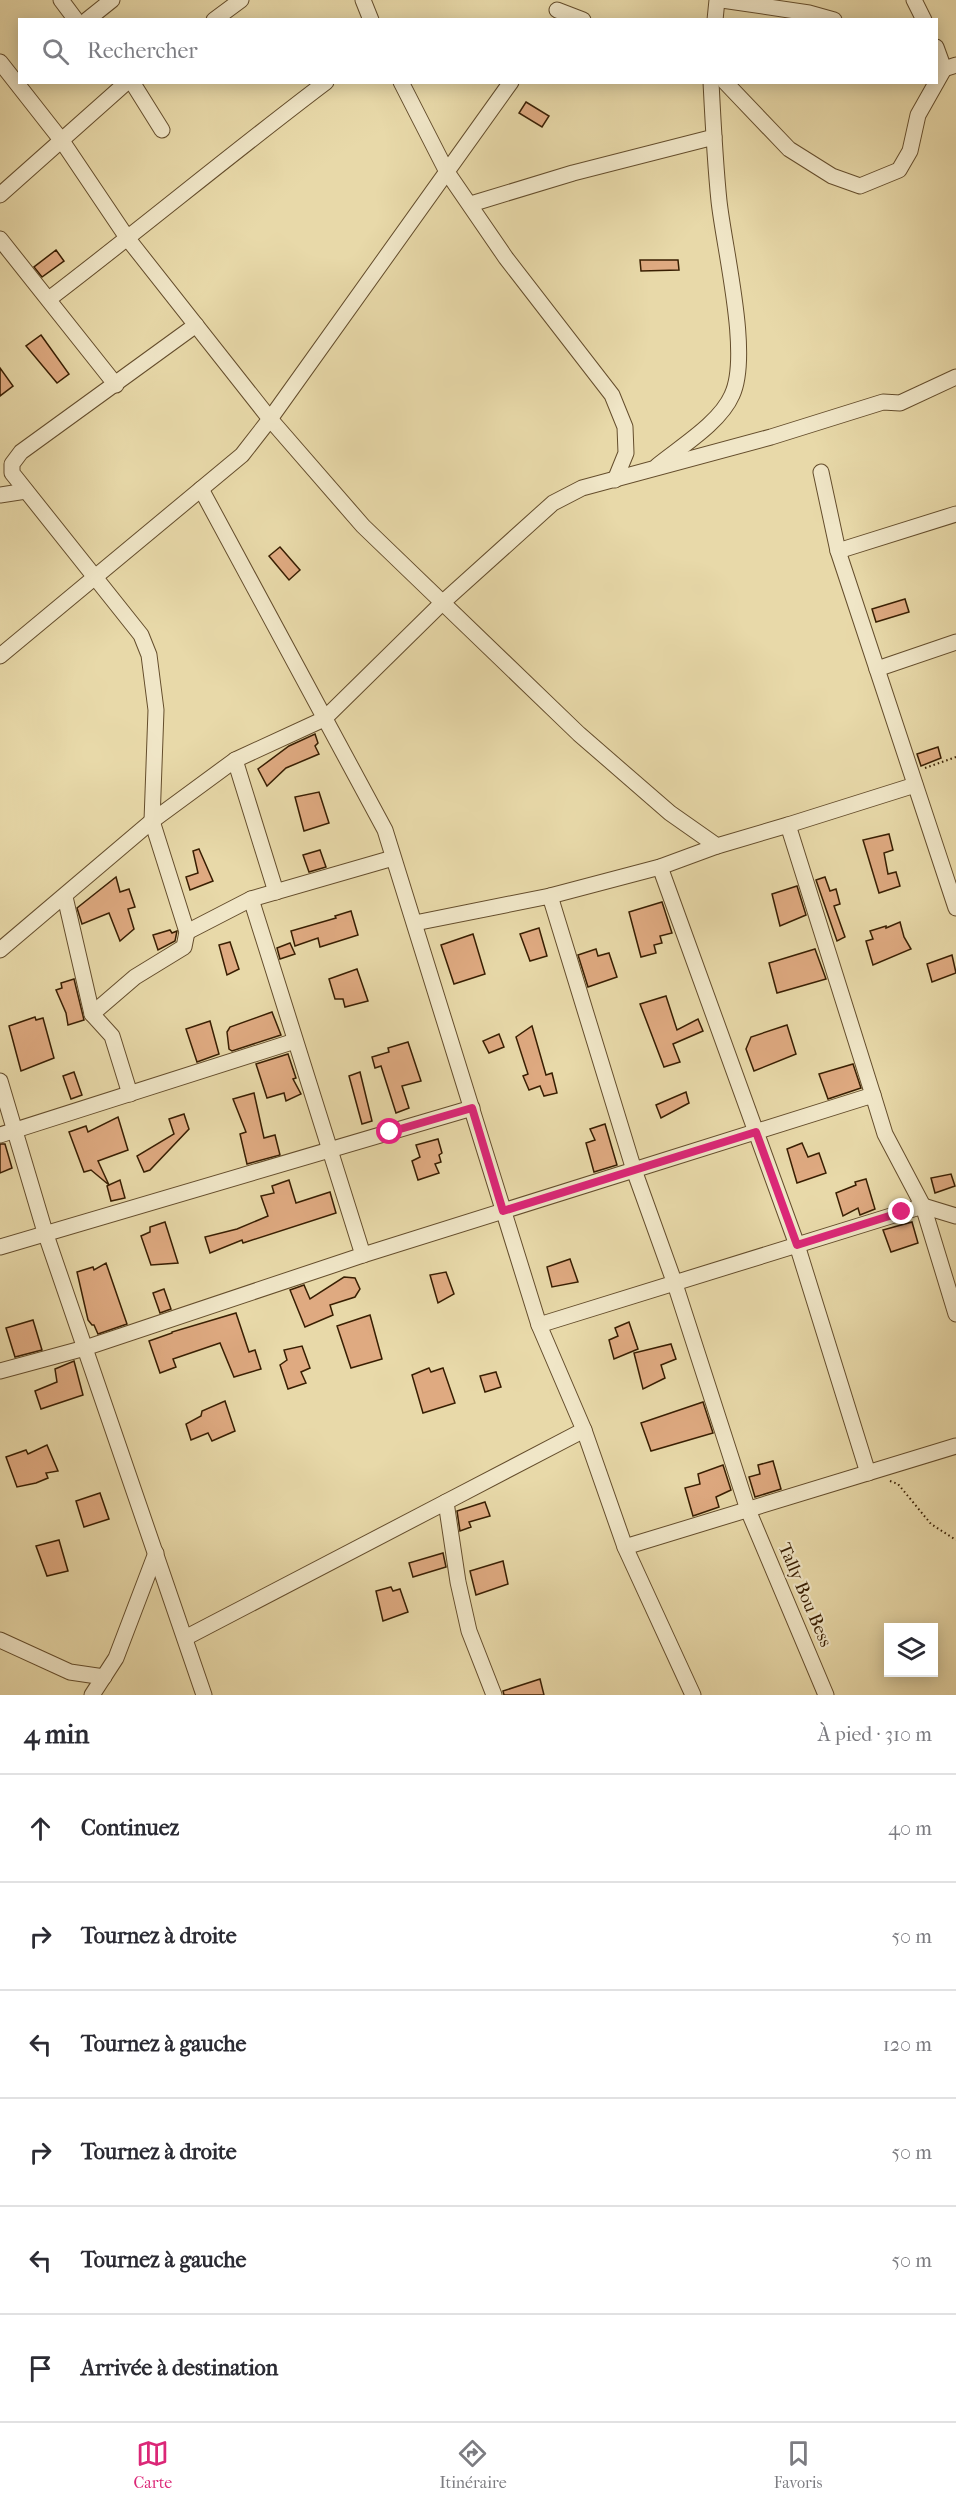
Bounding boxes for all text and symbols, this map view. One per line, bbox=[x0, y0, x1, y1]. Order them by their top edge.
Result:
search box bbox=[18, 18, 938, 84]
icon: search bbox=[39, 35, 72, 68]
text: Rechercher bbox=[87, 38, 198, 64]
route start bbox=[376, 1118, 402, 1144]
route end bbox=[888, 1198, 914, 1224]
street label: Tally Bou Bess bbox=[774, 1540, 836, 1650]
map controls bbox=[884, 1623, 938, 1677]
button: layers bbox=[884, 1623, 938, 1677]
text: 4 min bbox=[24, 1719, 89, 1750]
text: À pied · 310 m bbox=[818, 1723, 932, 1746]
icon: ahead bbox=[24, 1812, 57, 1845]
text: Continuez bbox=[81, 1815, 179, 1841]
text: 40 m bbox=[888, 1817, 932, 1840]
icon: right bbox=[24, 1920, 57, 1953]
text: Tournez à droite bbox=[81, 1923, 237, 1949]
text: 50 m bbox=[891, 1925, 932, 1948]
icon: left bbox=[24, 2028, 57, 2061]
text: Tournez à gauche bbox=[81, 2031, 246, 2057]
text: 120 m bbox=[883, 2033, 932, 2056]
icon: right bbox=[24, 2136, 57, 2169]
text: Tournez à droite bbox=[81, 2139, 237, 2165]
text: 50 m bbox=[891, 2141, 932, 2164]
icon: left bbox=[24, 2244, 57, 2277]
text: Tournez à gauche bbox=[81, 2247, 246, 2273]
text: 50 m bbox=[891, 2249, 932, 2272]
icon: arrive bbox=[24, 2352, 57, 2385]
text: Arrivée à destination bbox=[81, 2355, 278, 2381]
tab: Carte bbox=[134, 2437, 172, 2492]
tab: Itinéraire bbox=[439, 2437, 507, 2492]
tab: Favoris bbox=[774, 2437, 822, 2492]

